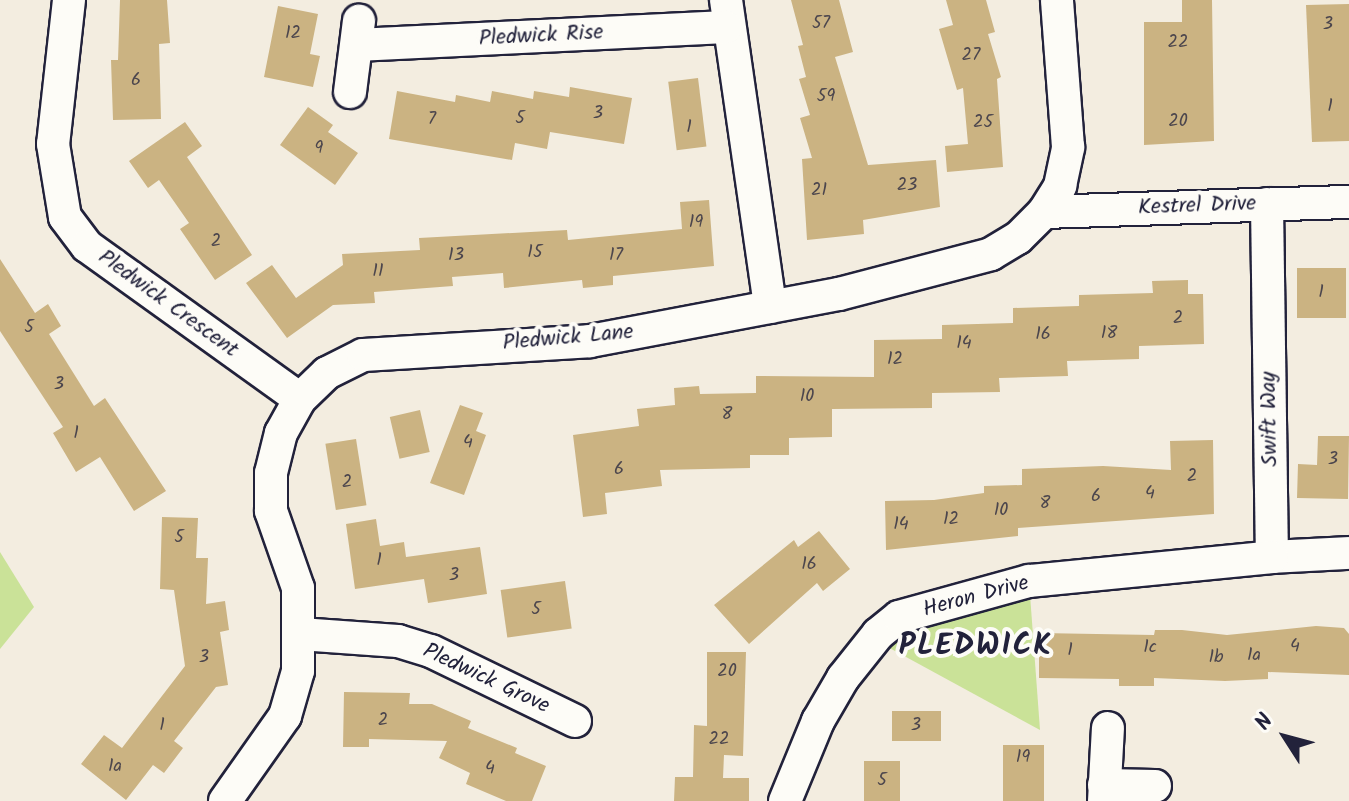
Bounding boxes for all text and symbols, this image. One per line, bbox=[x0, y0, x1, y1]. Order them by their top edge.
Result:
house number: 57 bbox=[812, 13, 830, 35]
house number: 3 bbox=[1323, 14, 1333, 36]
street label: Pledwick Rise bbox=[478, 20, 604, 52]
house number: 12 bbox=[285, 23, 301, 45]
house number: 22 bbox=[1168, 32, 1188, 54]
house number: 27 bbox=[962, 45, 980, 67]
house number: 6 bbox=[131, 70, 141, 92]
house number: 59 bbox=[817, 86, 835, 108]
house number: 1 bbox=[1327, 96, 1333, 118]
house number: 3 bbox=[593, 103, 603, 125]
house number: 5 bbox=[515, 108, 525, 130]
house number: 7 bbox=[428, 109, 436, 131]
house number: 20 bbox=[1168, 111, 1188, 133]
house number: 25 bbox=[973, 112, 993, 134]
house number: 1 bbox=[686, 117, 692, 139]
house number: 9 bbox=[315, 138, 323, 160]
house number: 23 bbox=[897, 175, 917, 197]
house number: 21 bbox=[811, 180, 827, 202]
street label: Kestrel Drive bbox=[1138, 191, 1256, 221]
house number: 19 bbox=[689, 212, 703, 234]
house number: 2 bbox=[211, 231, 221, 253]
house number: 15 bbox=[527, 242, 543, 264]
street label: Pledwick Crescent bbox=[93, 244, 243, 364]
house number: 13 bbox=[448, 245, 464, 267]
house number: 17 bbox=[609, 245, 623, 267]
house number: 11 bbox=[372, 261, 384, 283]
house number: 1 bbox=[1318, 282, 1324, 304]
house number: 2 bbox=[1173, 308, 1183, 330]
house number: 5 bbox=[24, 317, 34, 339]
street label: Pledwick Lane bbox=[502, 319, 634, 357]
house number: 18 bbox=[1101, 323, 1117, 345]
house number: 16 bbox=[1035, 324, 1051, 346]
house number: 14 bbox=[956, 333, 972, 355]
house number: 12 bbox=[887, 349, 903, 371]
street label: Swift Way bbox=[1256, 371, 1284, 467]
house number: 3 bbox=[54, 374, 64, 396]
house number: 10 bbox=[800, 386, 814, 408]
house number: 8 bbox=[722, 404, 732, 426]
house number: 1 bbox=[73, 423, 79, 445]
house number: 4 bbox=[463, 432, 473, 454]
house number: 3 bbox=[1328, 449, 1338, 471]
house number: 6 bbox=[614, 459, 624, 481]
house number: 2 bbox=[1187, 466, 1197, 488]
house number: 2 bbox=[342, 472, 352, 494]
house number: 4 bbox=[1145, 483, 1155, 505]
house number: 6 bbox=[1091, 486, 1101, 508]
house number: 8 bbox=[1040, 493, 1050, 515]
house number: 10 bbox=[994, 500, 1008, 522]
house number: 12 bbox=[943, 509, 959, 531]
house number: 14 bbox=[893, 514, 909, 536]
house number: 5 bbox=[174, 527, 184, 549]
house number: 1 bbox=[376, 550, 382, 572]
house number: 16 bbox=[801, 554, 817, 576]
house number: 3 bbox=[449, 565, 459, 587]
street label: Heron Drive bbox=[920, 570, 1032, 624]
house number: 5 bbox=[531, 599, 541, 621]
district label: PLEDWICK bbox=[899, 628, 1053, 664]
house number: 4 bbox=[1290, 636, 1300, 658]
house number: 1c bbox=[1143, 637, 1157, 659]
street label: Pledwick Grove bbox=[418, 638, 554, 720]
house number: 1 bbox=[1067, 640, 1073, 662]
house number: 1a bbox=[1247, 645, 1261, 667]
house number: 3 bbox=[199, 647, 209, 669]
house number: 1b bbox=[1208, 647, 1224, 669]
house number: 20 bbox=[717, 661, 737, 683]
north arrow bbox=[1245, 697, 1325, 777]
text: N bbox=[1247, 707, 1283, 739]
house number: 2 bbox=[378, 710, 388, 732]
house number: 1 bbox=[159, 715, 165, 737]
house number: 3 bbox=[911, 715, 921, 737]
house number: 22 bbox=[709, 729, 729, 751]
house number: 19 bbox=[1016, 747, 1030, 769]
house number: 1a bbox=[108, 756, 122, 778]
house number: 4 bbox=[485, 758, 495, 780]
house number: 5 bbox=[877, 770, 887, 792]

